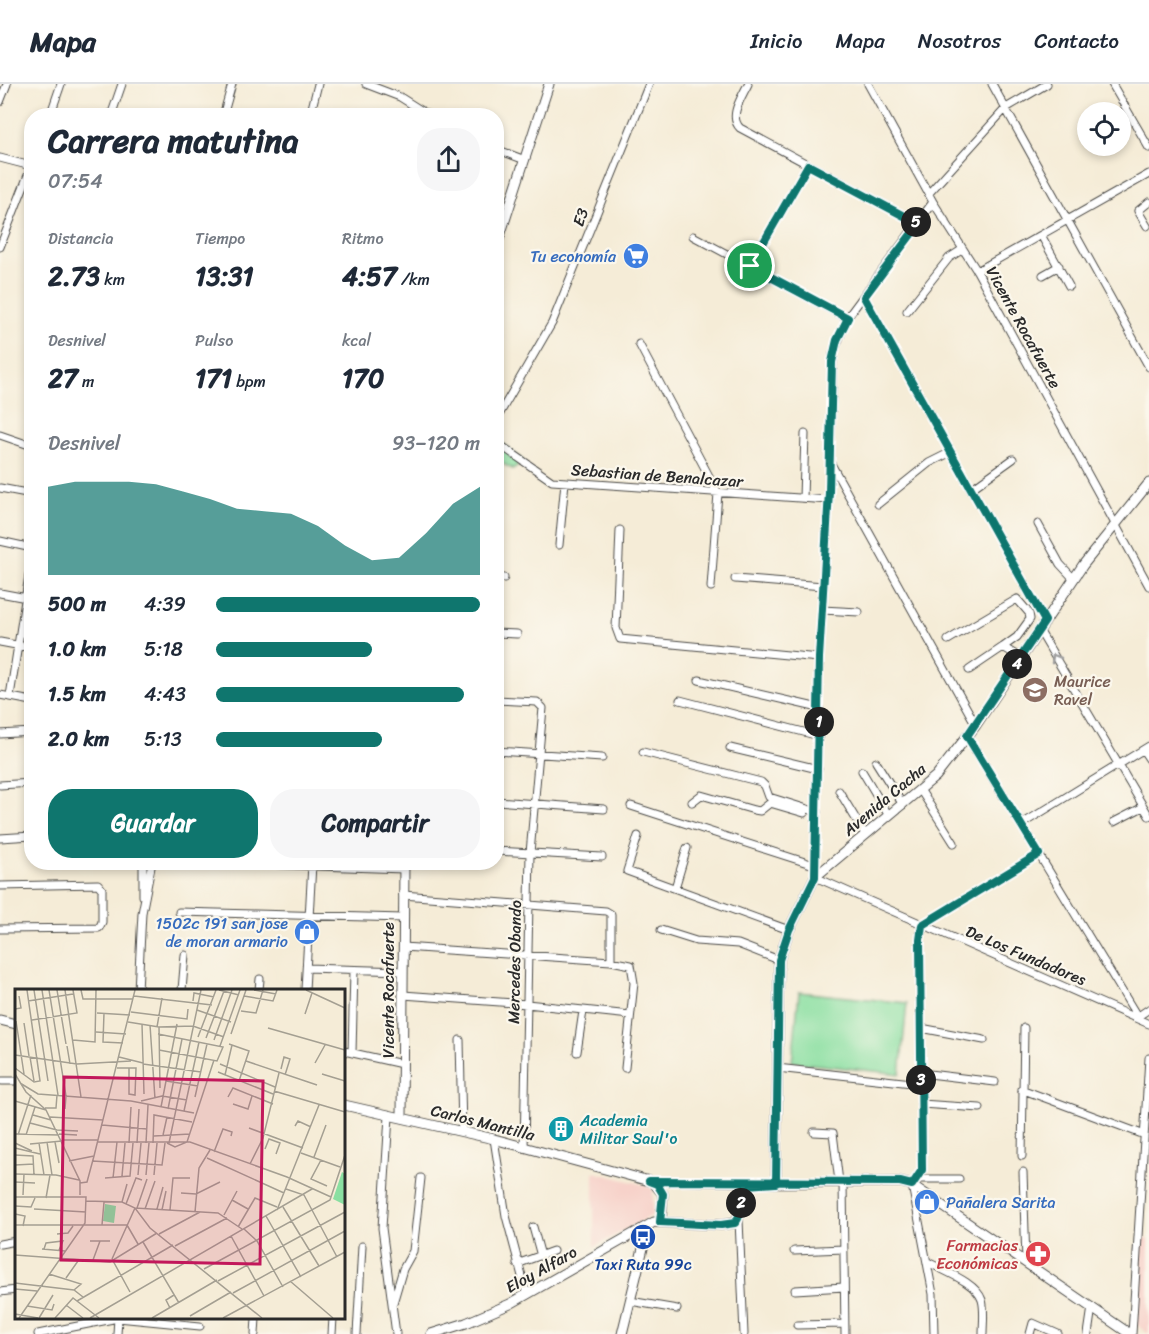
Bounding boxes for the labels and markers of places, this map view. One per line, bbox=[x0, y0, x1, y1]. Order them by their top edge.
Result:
pin: 5 bbox=[901, 207, 931, 237]
pin bbox=[724, 240, 775, 291]
supermarket icon: Tu economía bbox=[621, 241, 651, 271]
place label: Tu economía bbox=[530, 242, 617, 271]
pin: 4 bbox=[1002, 649, 1032, 679]
place label: Maurice Ravel bbox=[1054, 667, 1111, 714]
school or university icon: Maurice Ravel bbox=[1020, 675, 1050, 705]
pin: 1 bbox=[804, 707, 834, 737]
place label: 1502c 191 san jose de moran armario bbox=[156, 909, 288, 956]
shop icon: 1502c 191 san jose de moran armario bbox=[292, 917, 322, 947]
pin: 3 bbox=[906, 1065, 936, 1095]
place label: Academia Militar Saul'o bbox=[579, 1106, 677, 1153]
building icon: Academia Militar Saul'o bbox=[546, 1114, 576, 1144]
shop icon: Pañalera Sarita bbox=[912, 1187, 942, 1217]
pin: 2 bbox=[726, 1188, 756, 1218]
place label: Pañalera Sarita bbox=[946, 1188, 1056, 1217]
bus stop icon: Taxi Ruta 99c bbox=[628, 1222, 658, 1252]
place label: Farmacias Económicas bbox=[936, 1231, 1019, 1278]
pharmacy icon: Farmacias Económicas bbox=[1023, 1239, 1053, 1269]
place label: Taxi Ruta 99c bbox=[594, 1250, 692, 1279]

